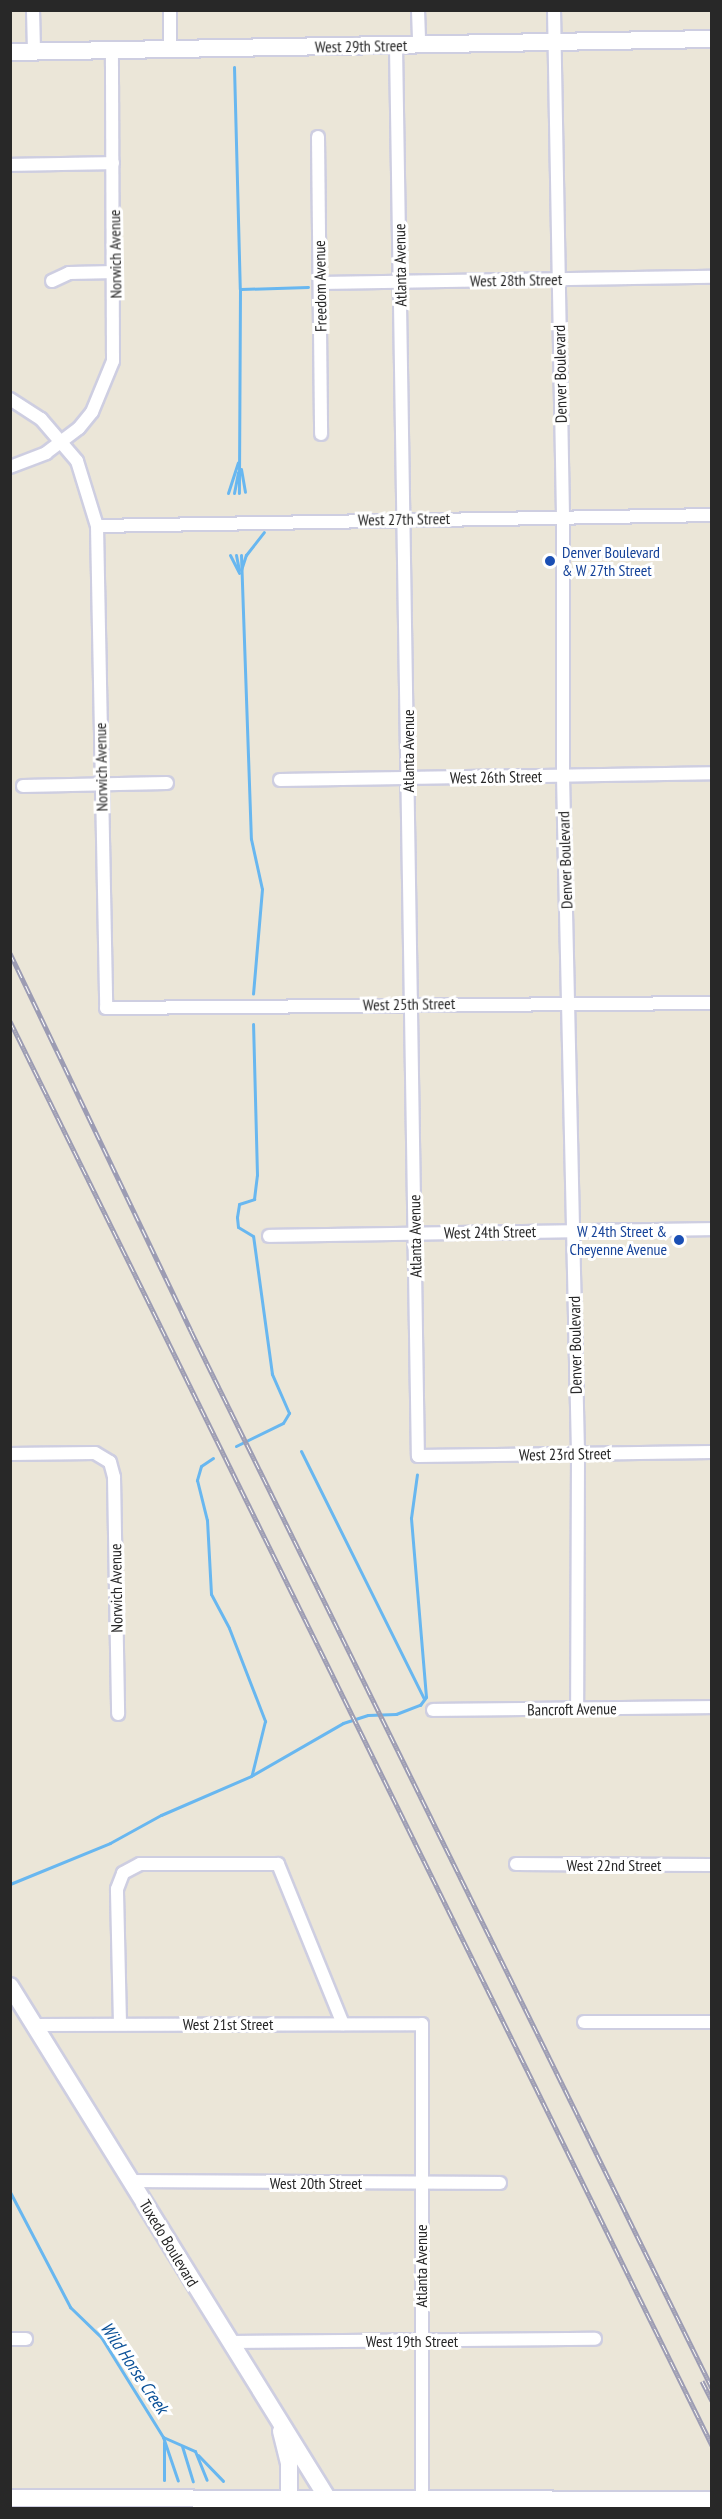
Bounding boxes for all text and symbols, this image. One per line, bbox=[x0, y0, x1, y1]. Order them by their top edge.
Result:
street label: West 29th Street bbox=[315, 36, 407, 56]
street label: Norwich Avenue bbox=[105, 209, 125, 299]
street label: Atlanta Avenue bbox=[390, 223, 410, 307]
street label: Freedom Avenue bbox=[310, 240, 330, 332]
street label: West 28th Street bbox=[470, 270, 562, 290]
street label: Denver Boulevard bbox=[550, 325, 570, 423]
street label: West 27th Street bbox=[358, 509, 450, 529]
place label: Denver Boulevard & W 27th Street bbox=[562, 542, 660, 580]
marker: Denver Boulevard & W 27th Street bbox=[543, 554, 557, 568]
street label: Atlanta Avenue bbox=[398, 709, 418, 793]
street label: Norwich Avenue bbox=[91, 722, 111, 812]
street label: West 26th Street bbox=[450, 767, 542, 787]
street label: Denver Boulevard bbox=[554, 811, 576, 909]
street label: West 25th Street bbox=[363, 994, 455, 1014]
street label: Atlanta Avenue bbox=[405, 1194, 425, 1278]
place label: W 24th Street & Cheyenne Avenue bbox=[569, 1221, 667, 1259]
street label: West 24th Street bbox=[444, 1222, 536, 1242]
marker: W 24th Street & Cheyenne Avenue bbox=[672, 1233, 686, 1247]
street label: Denver Boulevard bbox=[565, 1296, 585, 1394]
street label: West 23rd Street bbox=[519, 1444, 611, 1464]
street label: Norwich Avenue bbox=[106, 1543, 126, 1633]
street label: Bancroft Avenue bbox=[527, 1699, 617, 1719]
street label: West 22nd Street bbox=[567, 1855, 661, 1875]
street label: West 21st Street bbox=[183, 2014, 273, 2034]
street label: West 20th Street bbox=[270, 2173, 362, 2193]
street label: Tuxedo Boulevard bbox=[135, 2196, 203, 2290]
street label: Atlanta Avenue bbox=[411, 2224, 431, 2308]
water label: Wild Horse Creek bbox=[95, 2318, 173, 2418]
street label: West 19th Street bbox=[366, 2331, 458, 2351]

